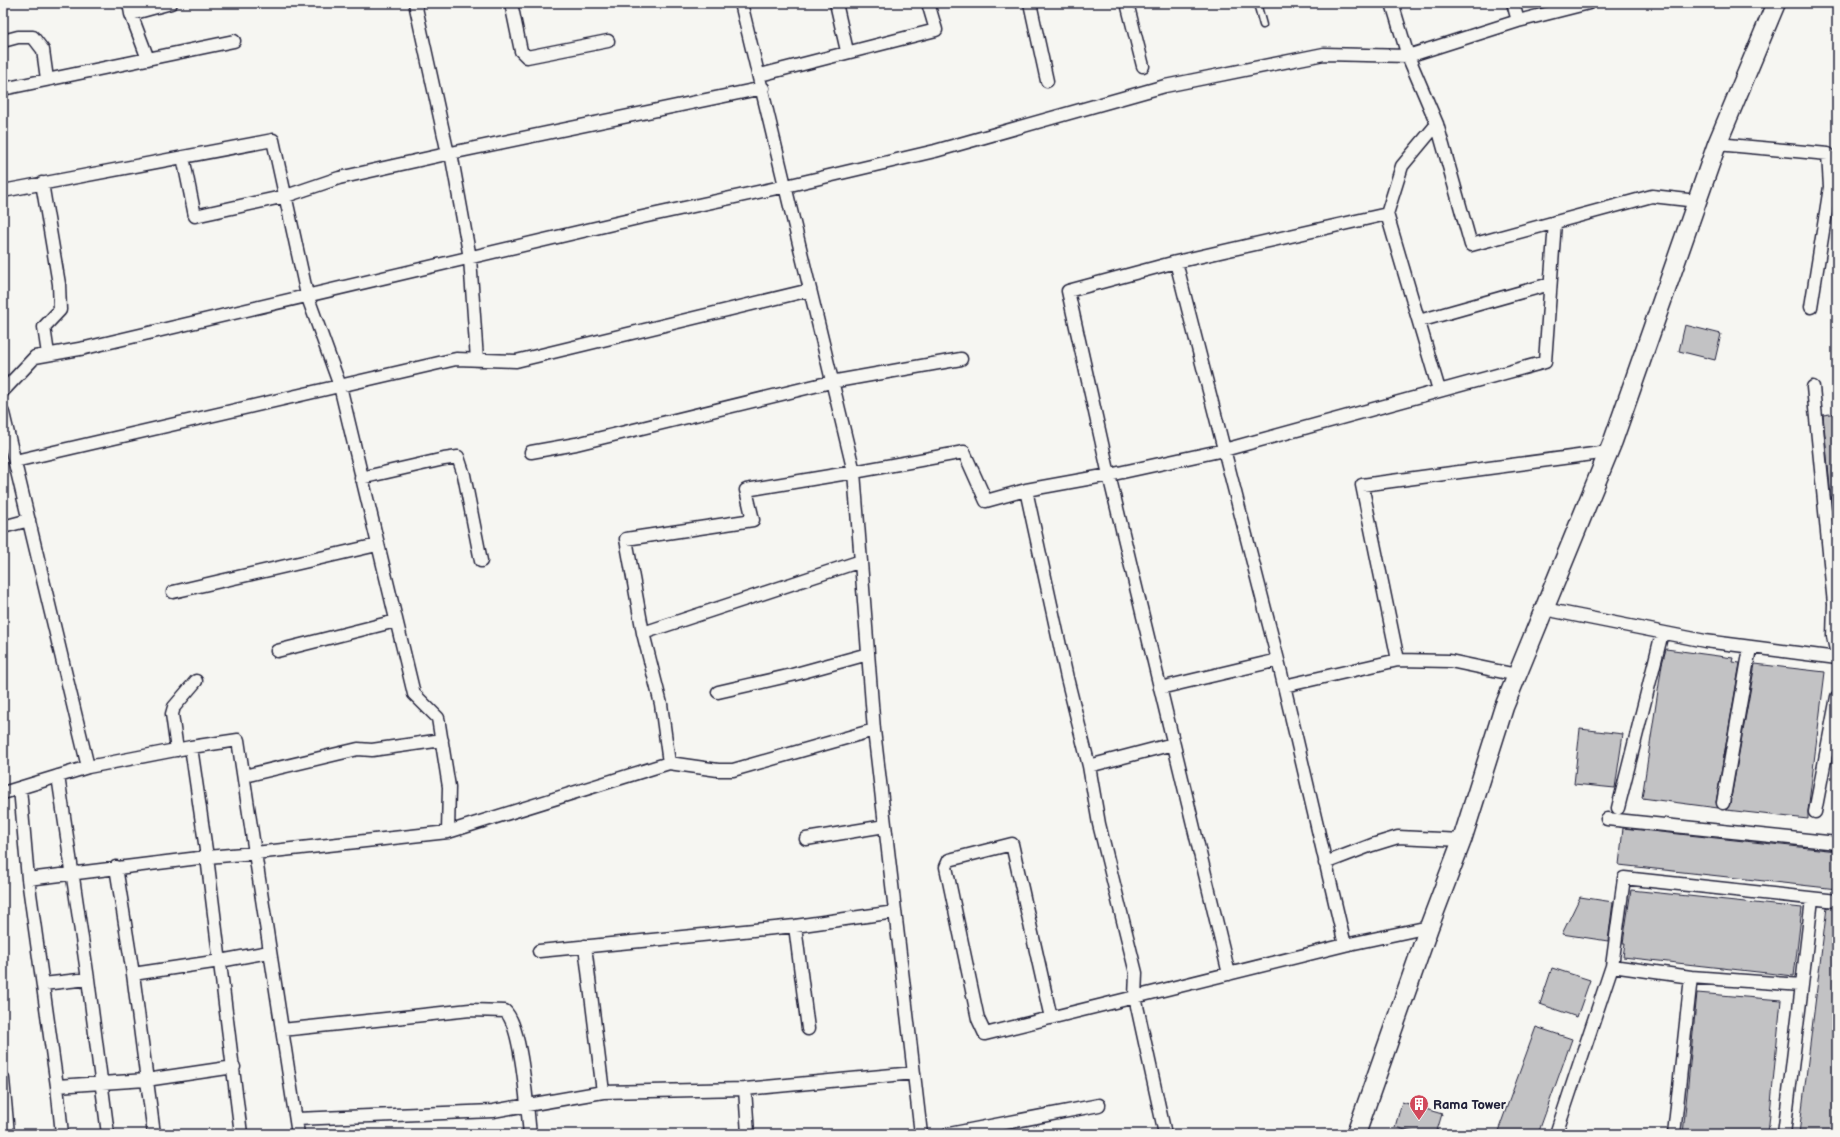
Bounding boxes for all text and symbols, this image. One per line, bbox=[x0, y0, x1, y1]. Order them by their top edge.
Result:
building icon: Rama Tower bbox=[1408, 1093, 1430, 1121]
place label: Rama Tower bbox=[1433, 1097, 1507, 1113]

